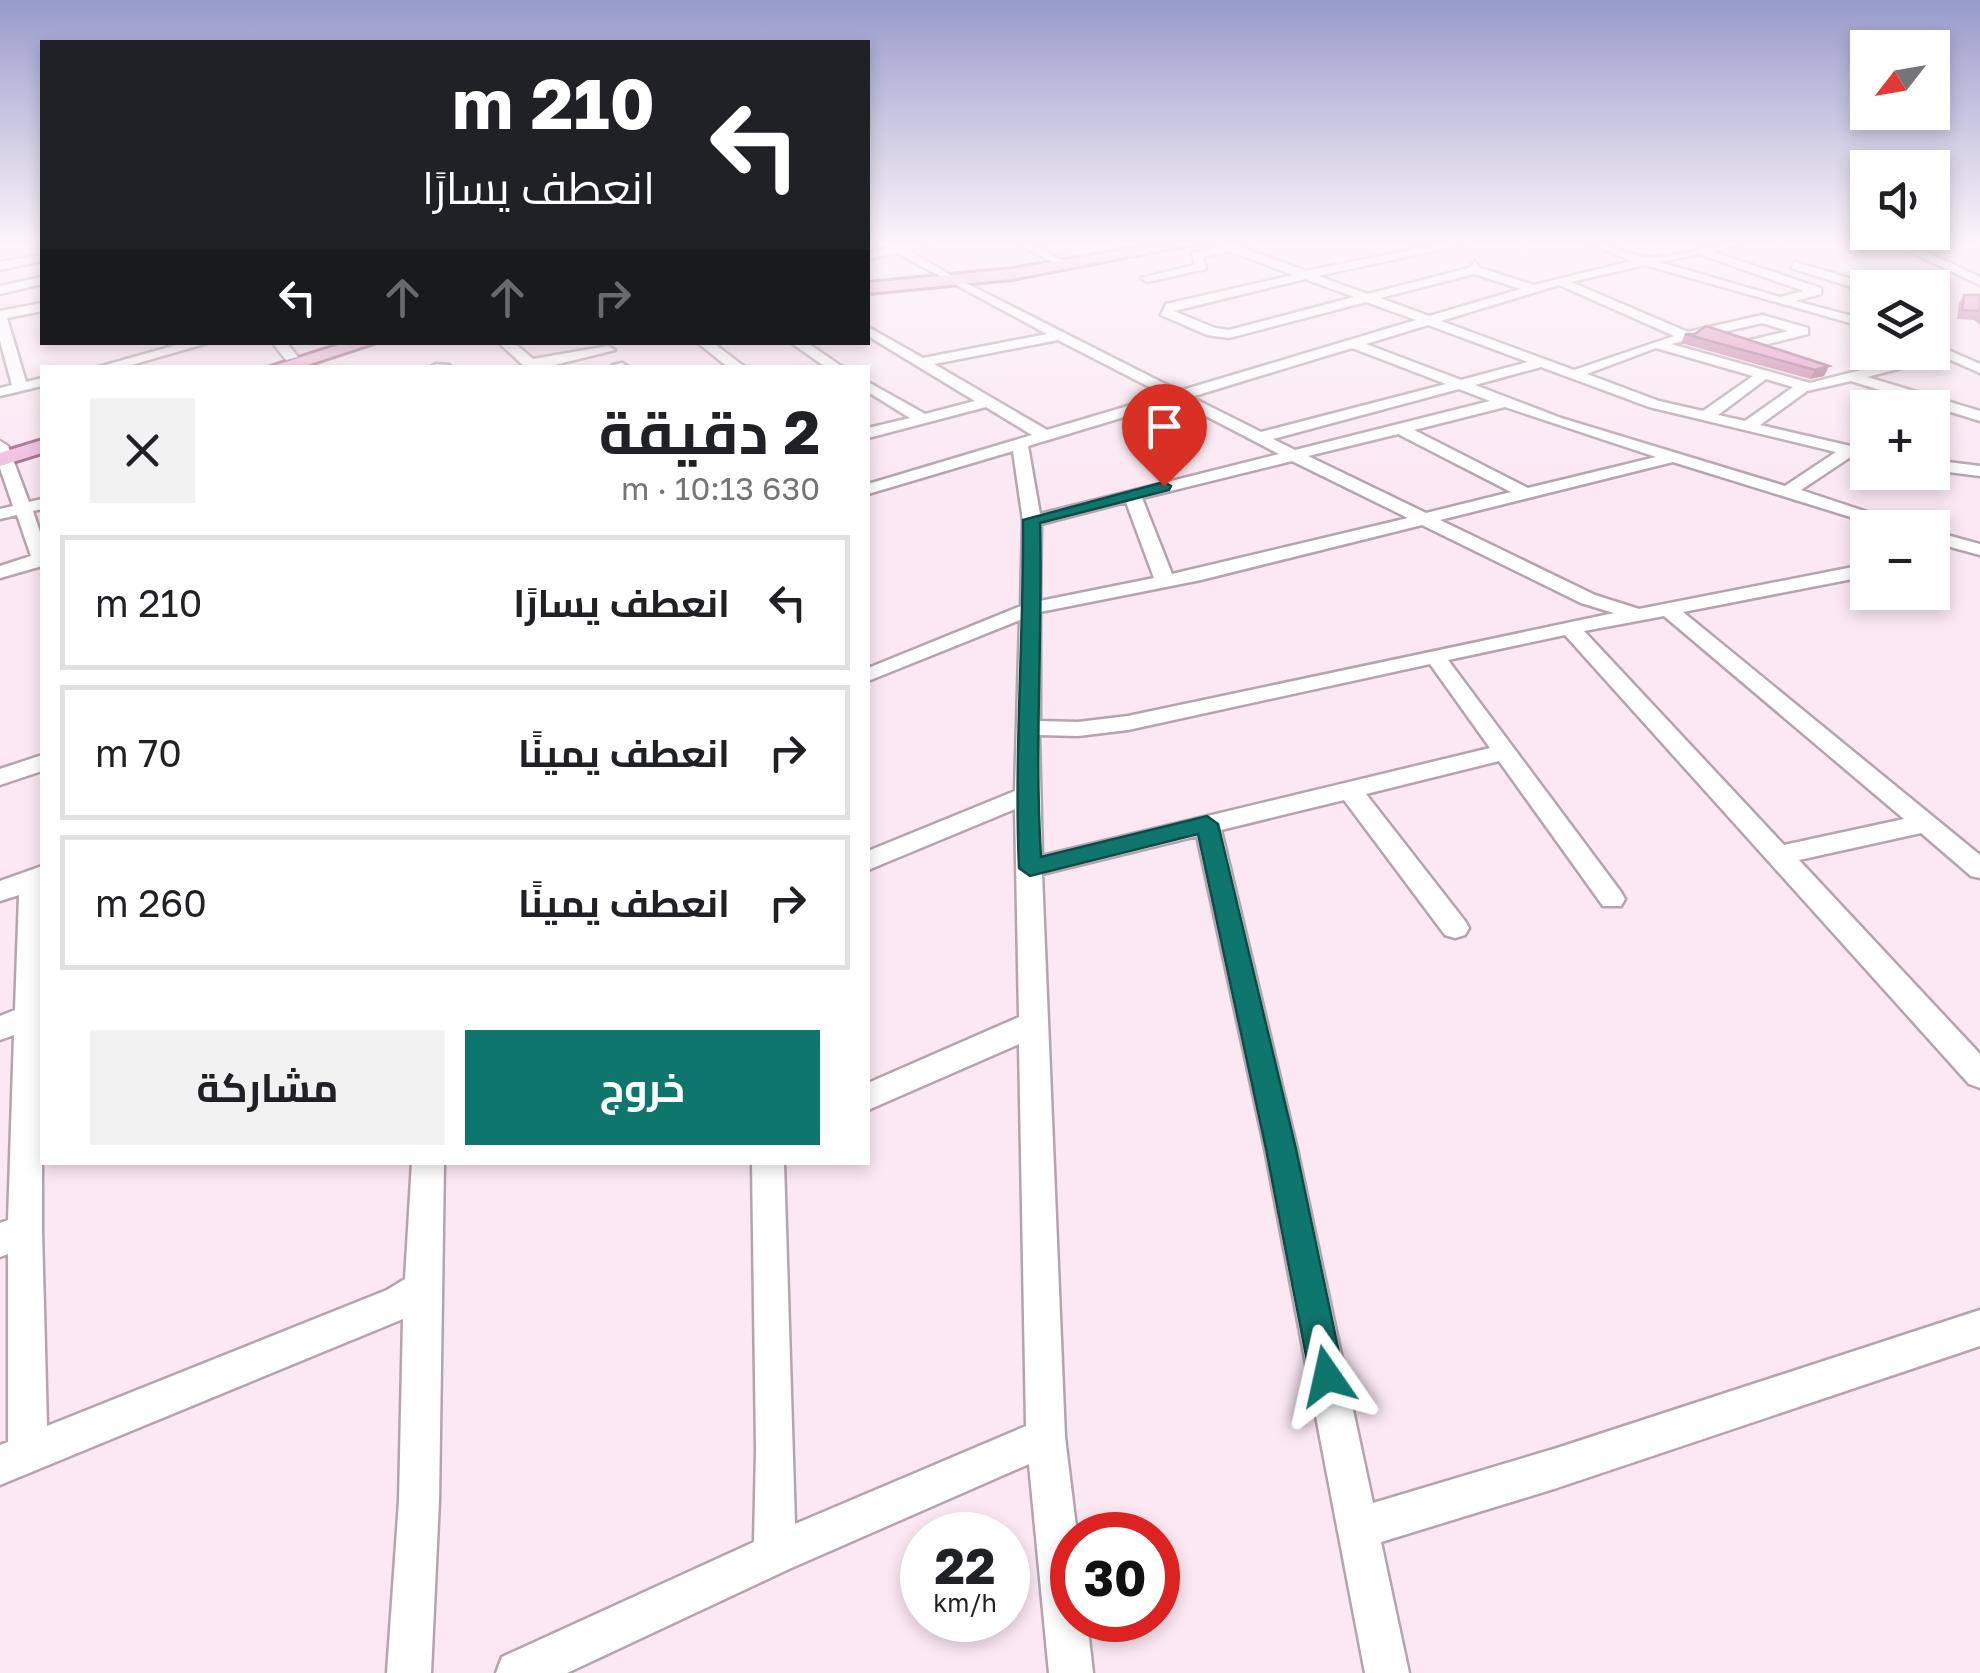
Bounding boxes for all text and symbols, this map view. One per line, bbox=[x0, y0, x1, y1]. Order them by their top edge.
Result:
north arrow bbox=[1850, 30, 1950, 130]
map controls bbox=[1850, 30, 1950, 610]
text: 210 m bbox=[452, 60, 655, 144]
icon: left bbox=[690, 80, 820, 210]
button: sound bbox=[1850, 150, 1950, 250]
text: انعطف يسارًا bbox=[422, 160, 655, 214]
icon: left bbox=[270, 270, 325, 325]
icon: ahead bbox=[375, 270, 430, 325]
icon: ahead bbox=[480, 270, 535, 325]
icon: right bbox=[585, 270, 640, 325]
button: layers bbox=[1850, 270, 1950, 370]
pin bbox=[1122, 384, 1207, 487]
button: + bbox=[1850, 390, 1950, 490]
text: 2 دقيقة bbox=[599, 395, 820, 467]
button: close bbox=[90, 398, 195, 503]
icon: arrive bbox=[1137, 399, 1192, 454]
text: 630 m · 10:13 bbox=[621, 469, 820, 507]
button: − bbox=[1850, 510, 1950, 610]
icon: left bbox=[760, 575, 815, 630]
text: 210 m bbox=[95, 580, 202, 625]
text: انعطف يسارًا bbox=[513, 580, 730, 625]
icon: right bbox=[760, 725, 815, 780]
text: 70 m bbox=[95, 730, 182, 775]
text: انعطف يمينًا bbox=[518, 730, 730, 775]
icon: right bbox=[760, 875, 815, 930]
text: 260 m bbox=[95, 880, 207, 925]
text: انعطف يمينًا bbox=[518, 880, 730, 925]
button: مشاركة bbox=[90, 1030, 445, 1145]
button: خروج bbox=[465, 1030, 820, 1145]
position arrow bbox=[1275, 1324, 1379, 1428]
speed limit sign: 30 bbox=[1050, 1512, 1180, 1642]
text: 22 bbox=[934, 1535, 995, 1595]
text: km/h bbox=[933, 1587, 997, 1618]

